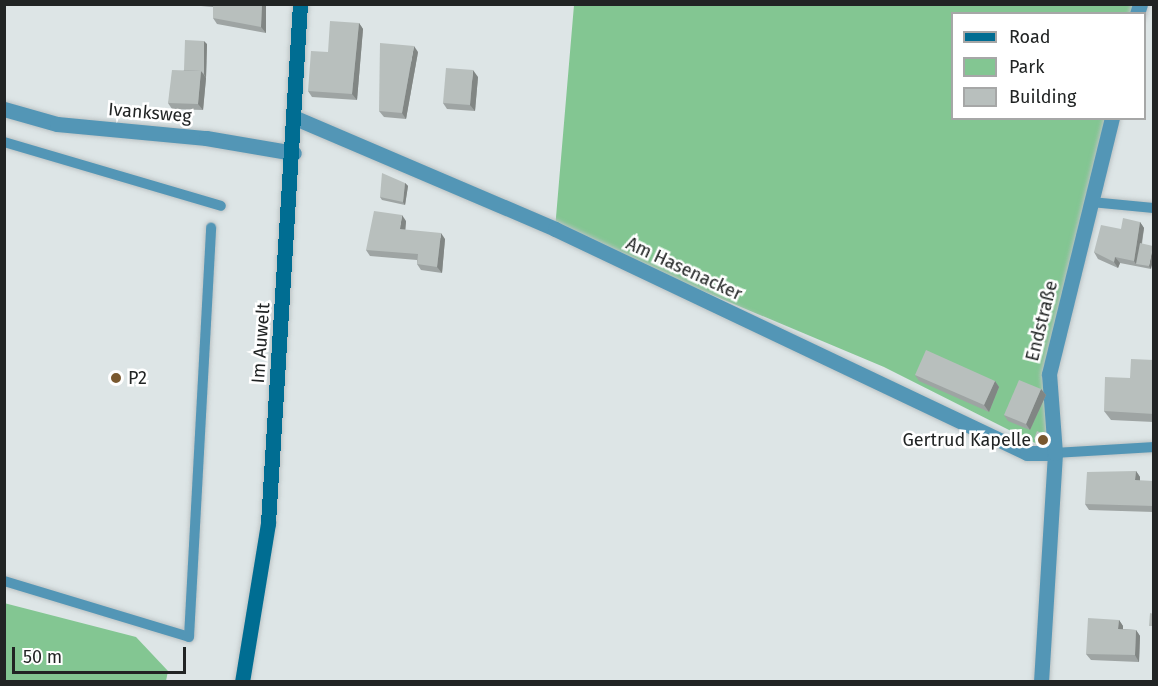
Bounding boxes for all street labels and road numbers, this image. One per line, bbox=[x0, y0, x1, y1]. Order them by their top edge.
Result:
street label: Ivanksweg bbox=[107, 99, 193, 127]
street label: Am Hasenacker bbox=[623, 233, 745, 305]
street label: Endstraße bbox=[1022, 278, 1062, 364]
street label: Im Auwelt bbox=[247, 302, 275, 384]

